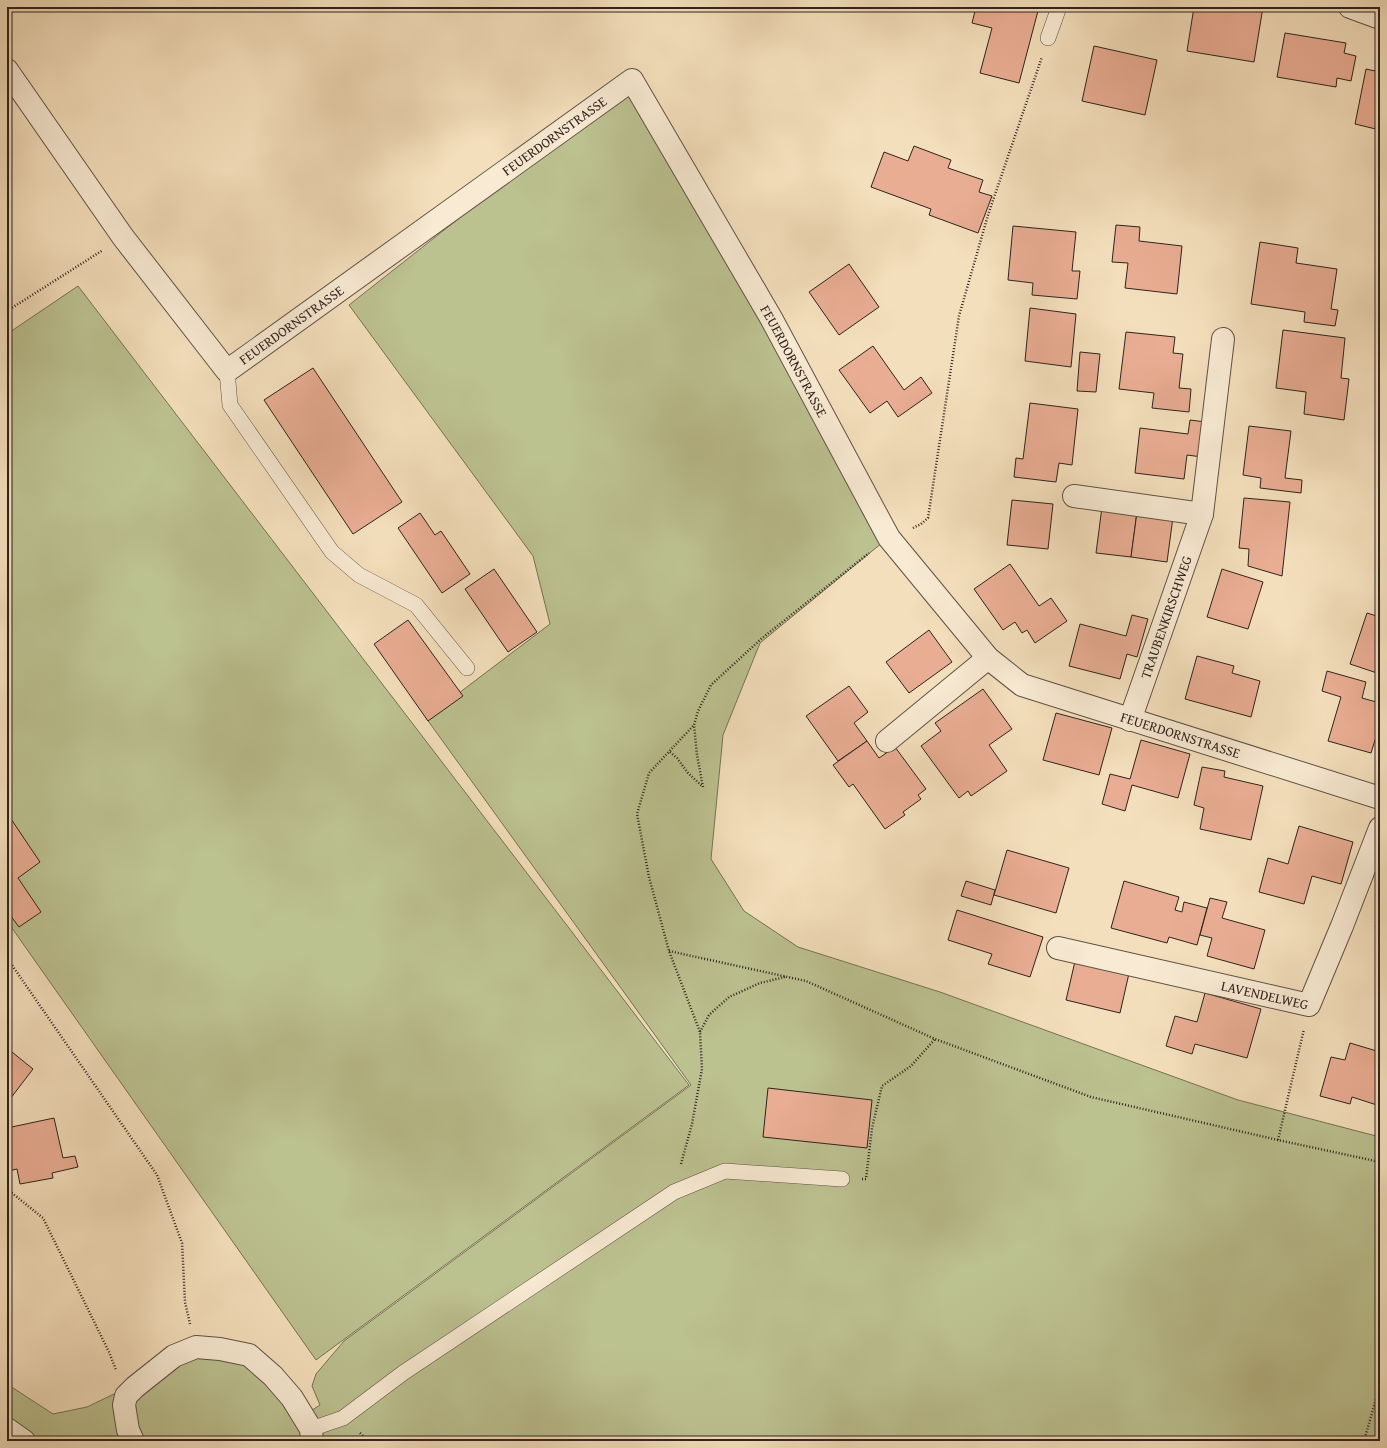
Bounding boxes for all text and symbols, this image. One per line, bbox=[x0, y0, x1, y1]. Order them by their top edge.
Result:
street label: FEUERDORNSTRASSE bbox=[498, 91, 611, 180]
street label: FEUERDORNSTRASSE bbox=[235, 280, 348, 369]
street label: FEUERDORNSTRASSE bbox=[756, 301, 832, 421]
street label: TRAUBENKIRSCHWEG bbox=[1135, 553, 1197, 681]
street label: FEUERDORNSTRASSE bbox=[1118, 707, 1243, 763]
street label: LAVENDELWEG bbox=[1219, 975, 1310, 1015]

